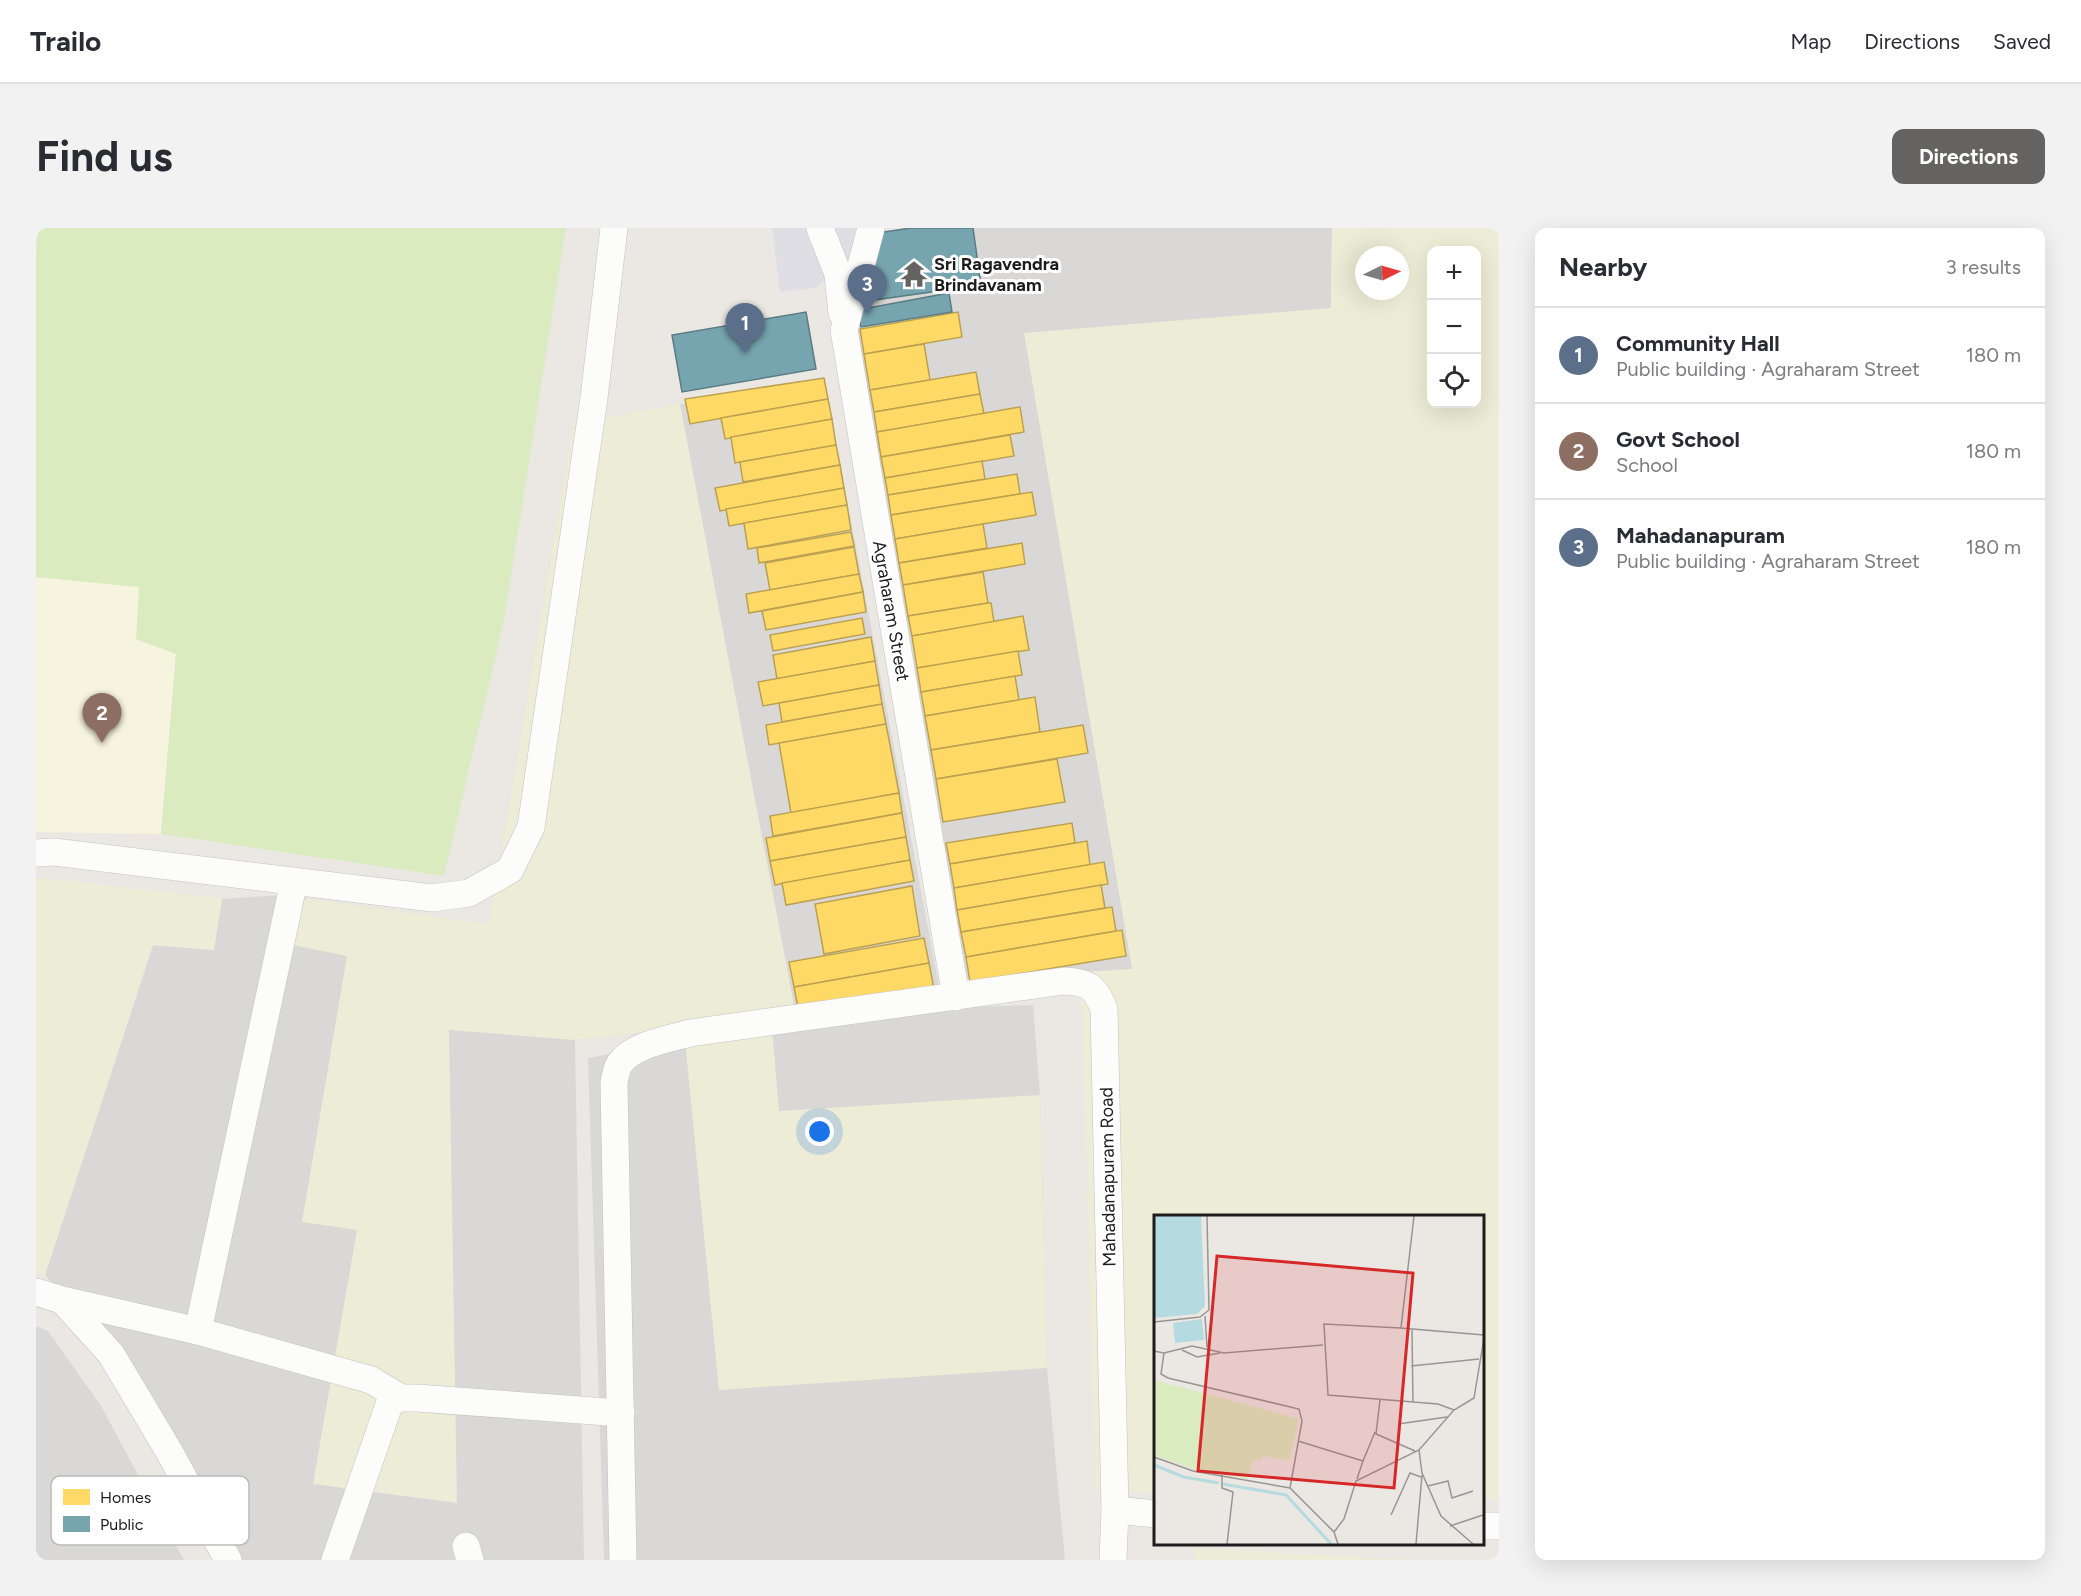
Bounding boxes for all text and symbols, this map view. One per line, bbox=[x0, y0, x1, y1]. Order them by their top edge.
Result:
text: Trailo bbox=[30, 24, 101, 58]
text: Map bbox=[1790, 29, 1831, 54]
text: Directions bbox=[1864, 29, 1960, 54]
text: Saved bbox=[1993, 29, 2051, 54]
button: Directions bbox=[1892, 129, 2045, 184]
text: Find us bbox=[36, 131, 173, 182]
north arrow bbox=[1355, 246, 1409, 300]
map controls bbox=[1427, 246, 1481, 408]
button: + bbox=[1427, 246, 1481, 300]
text: Nearby bbox=[1559, 251, 1647, 283]
place label: Sri Ragavendra Brindavanam bbox=[934, 253, 1059, 296]
text: 3 results bbox=[1946, 255, 2021, 279]
temple icon: Sri Ragavendra Brindavanam bbox=[899, 259, 929, 289]
pin: 3 bbox=[848, 264, 886, 314]
button: − bbox=[1427, 300, 1481, 354]
pin: 1 bbox=[726, 304, 764, 353]
text: Community Hall bbox=[1616, 330, 1780, 357]
text: 1 bbox=[1574, 343, 1583, 367]
text: 180 m bbox=[1966, 343, 2021, 367]
button: locate bbox=[1427, 354, 1481, 408]
text: Public building · Agraharam Street bbox=[1616, 357, 1920, 381]
text: Govt School bbox=[1616, 426, 1740, 453]
text: 2 bbox=[1573, 439, 1584, 463]
text: 180 m bbox=[1966, 439, 2021, 463]
text: School bbox=[1616, 453, 1678, 477]
text: Mahadanapuram bbox=[1616, 522, 1785, 549]
text: 3 bbox=[1573, 535, 1584, 559]
text: 180 m bbox=[1966, 535, 2021, 559]
street label: Agraharam Street bbox=[868, 539, 914, 683]
text: Public building · Agraharam Street bbox=[1616, 549, 1920, 573]
pin: 2 bbox=[82, 694, 122, 743]
street label: Mahadanapuram Road bbox=[1095, 1087, 1121, 1267]
your location bbox=[805, 1117, 834, 1146]
inset map bbox=[1154, 1215, 1484, 1545]
legend bbox=[51, 1476, 249, 1545]
text: Homes bbox=[100, 1488, 151, 1507]
text: Public bbox=[100, 1515, 144, 1534]

